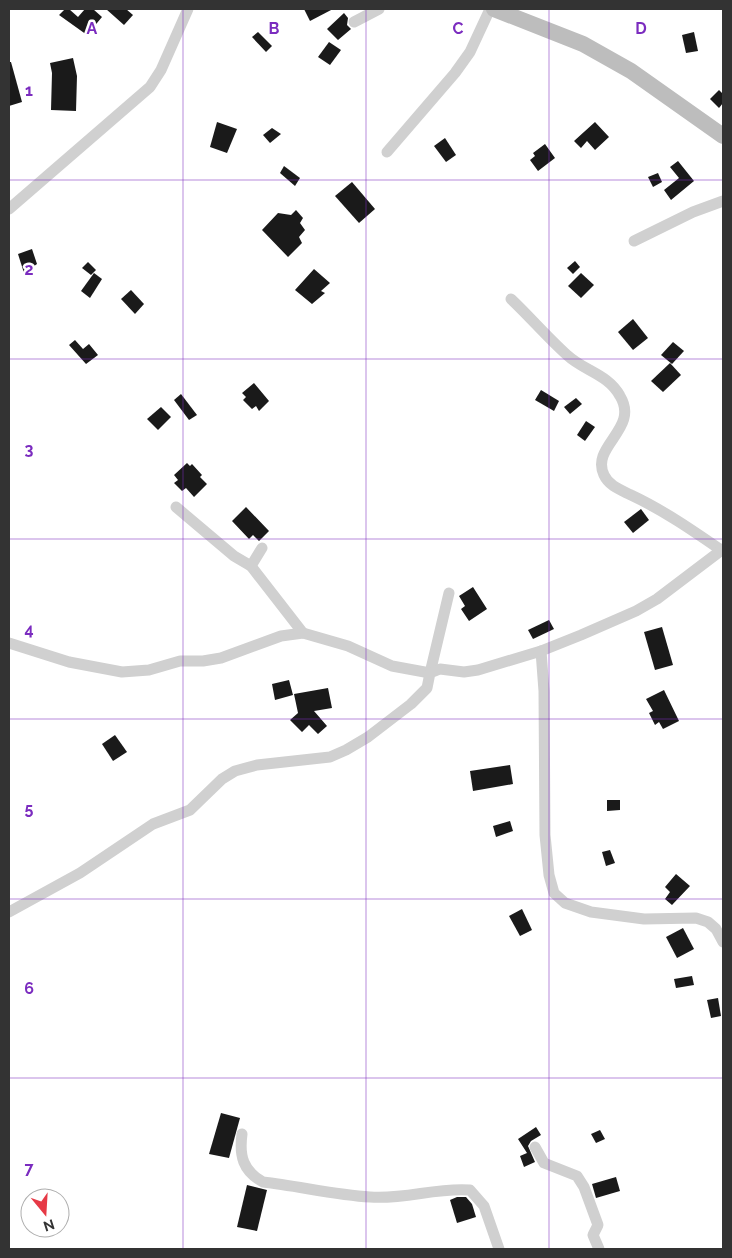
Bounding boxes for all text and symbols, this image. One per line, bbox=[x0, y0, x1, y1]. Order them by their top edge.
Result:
text: A bbox=[87, 19, 98, 38]
text: B bbox=[269, 19, 280, 38]
text: C bbox=[453, 19, 464, 38]
text: D bbox=[635, 19, 647, 38]
text: 1 bbox=[25, 81, 33, 100]
text: 2 bbox=[24, 260, 34, 279]
text: 3 bbox=[25, 440, 34, 459]
text: 4 bbox=[24, 620, 34, 639]
text: 5 bbox=[25, 799, 34, 818]
text: 6 bbox=[24, 979, 34, 998]
text: 7 bbox=[25, 1159, 34, 1178]
north arrow bbox=[20, 1188, 70, 1238]
text: N bbox=[41, 1216, 57, 1235]

